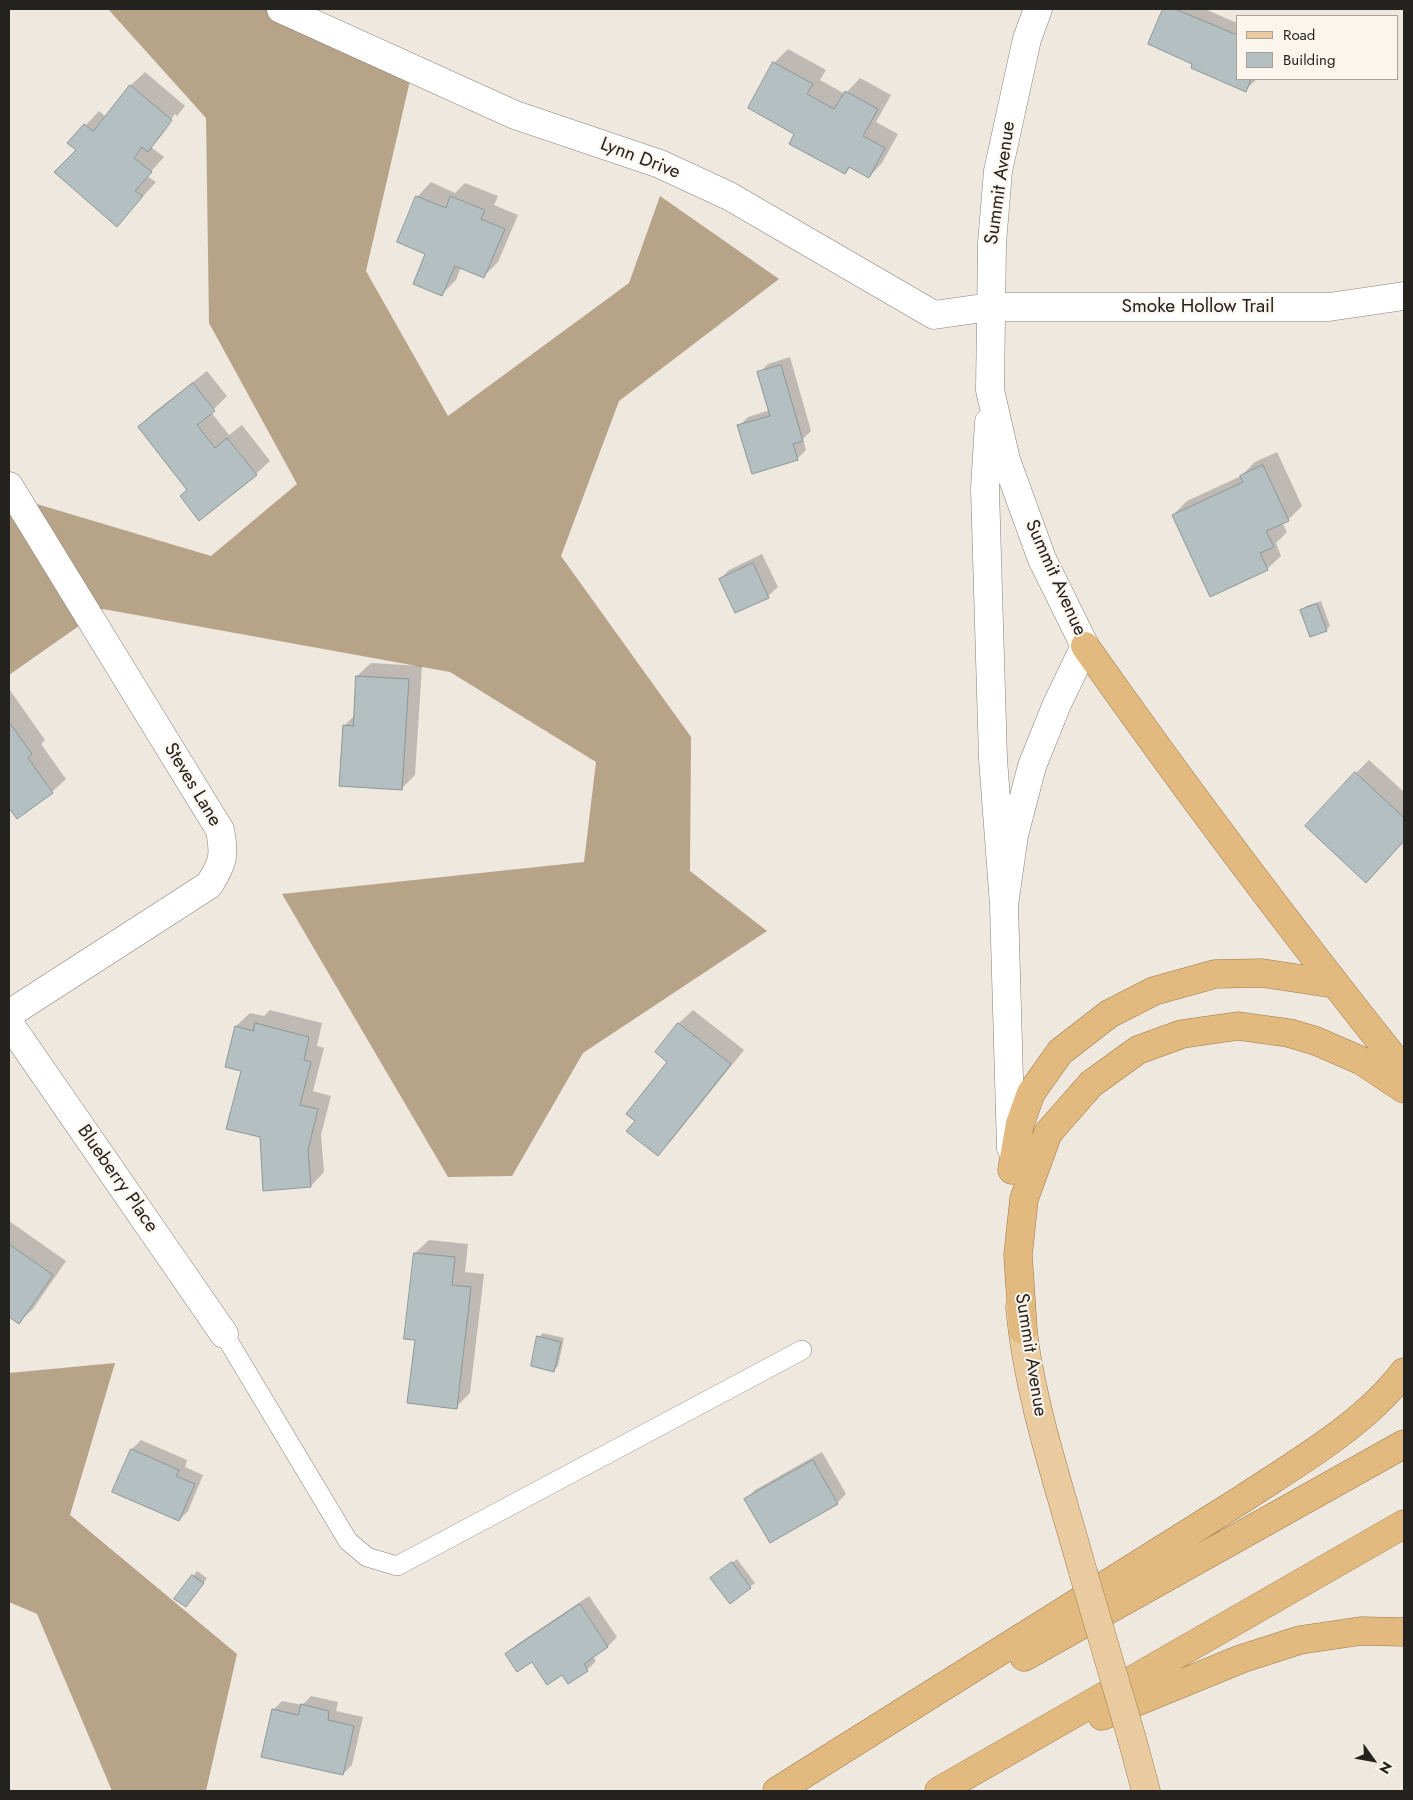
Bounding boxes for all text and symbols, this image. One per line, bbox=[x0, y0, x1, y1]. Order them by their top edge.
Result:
legend bbox=[1236, 15, 1398, 80]
text: Road bbox=[1283, 24, 1315, 46]
text: Building bbox=[1283, 49, 1335, 71]
street label: Summit Avenue bbox=[981, 120, 1021, 246]
street label: Lynn Drive bbox=[597, 133, 683, 185]
street label: Smoke Hollow Trail bbox=[1122, 296, 1274, 318]
street label: Summit Avenue bbox=[1019, 517, 1091, 639]
street label: Steves Lane bbox=[158, 739, 226, 831]
street label: Blueberry Place bbox=[72, 1121, 162, 1237]
street label: Summit Avenue bbox=[1009, 1292, 1051, 1418]
north arrow bbox=[1348, 1735, 1398, 1785]
text: N bbox=[1374, 1758, 1397, 1778]

